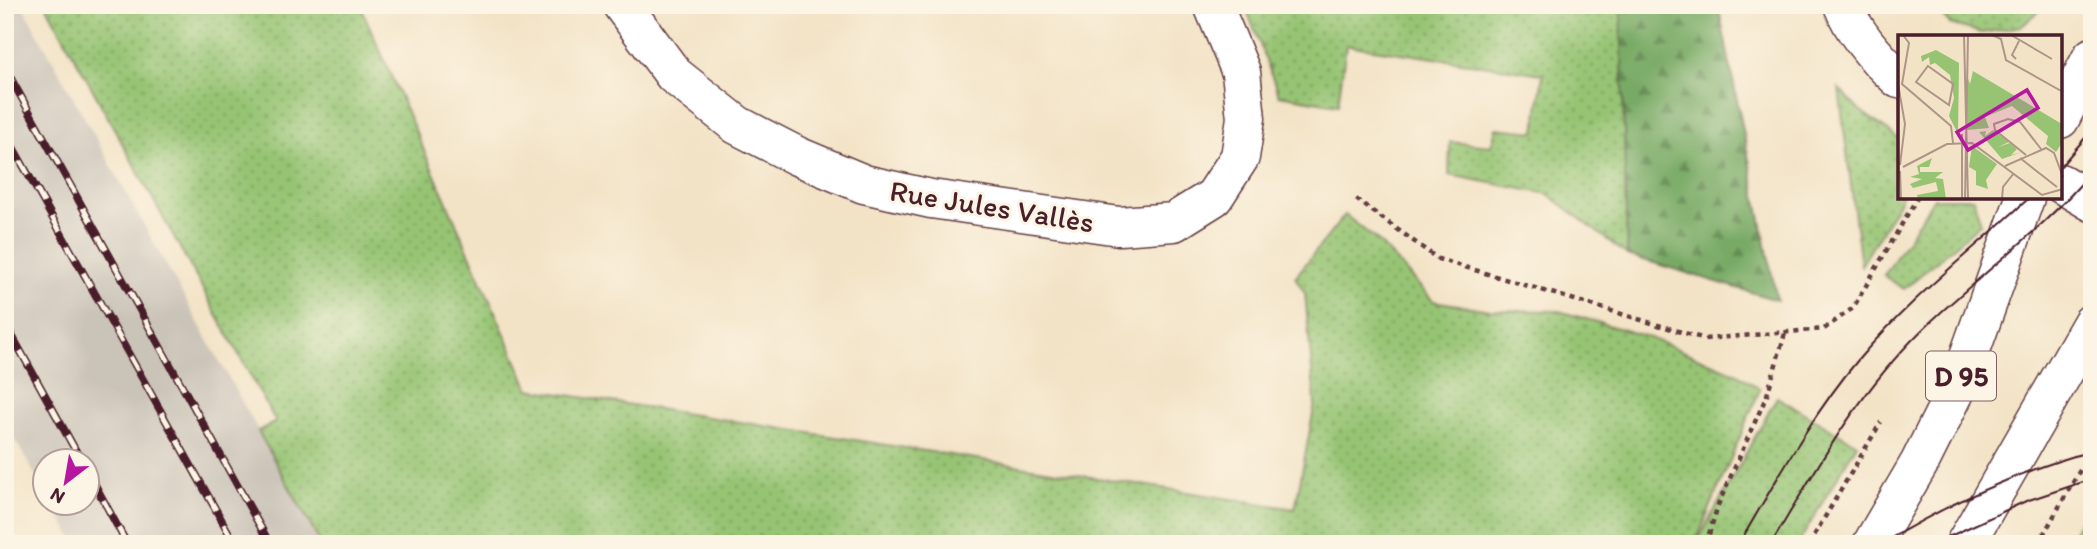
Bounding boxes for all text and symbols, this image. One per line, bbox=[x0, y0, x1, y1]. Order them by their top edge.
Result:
inset map bbox=[1898, 35, 2062, 200]
street label: Rue Jules Vallès bbox=[887, 172, 1097, 240]
road number: D 95 bbox=[1926, 352, 1996, 400]
north arrow bbox=[32, 448, 102, 518]
text: N bbox=[46, 483, 69, 509]

